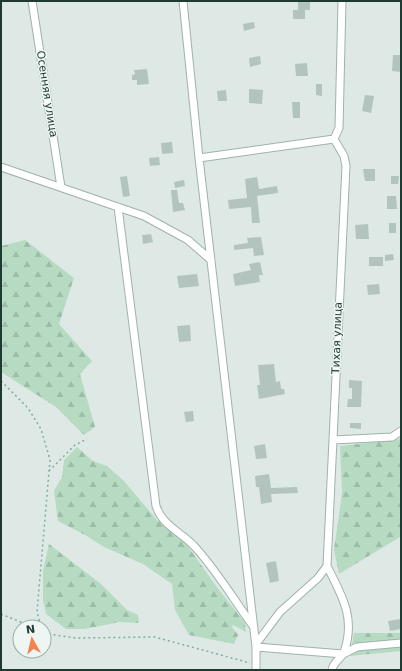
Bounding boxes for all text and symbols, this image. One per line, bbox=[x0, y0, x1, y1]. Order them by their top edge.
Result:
street label: Осенняя улица bbox=[34, 50, 60, 138]
street label: Тихая улица bbox=[329, 302, 345, 375]
north arrow bbox=[12, 619, 52, 659]
text: N bbox=[25, 623, 36, 637]

